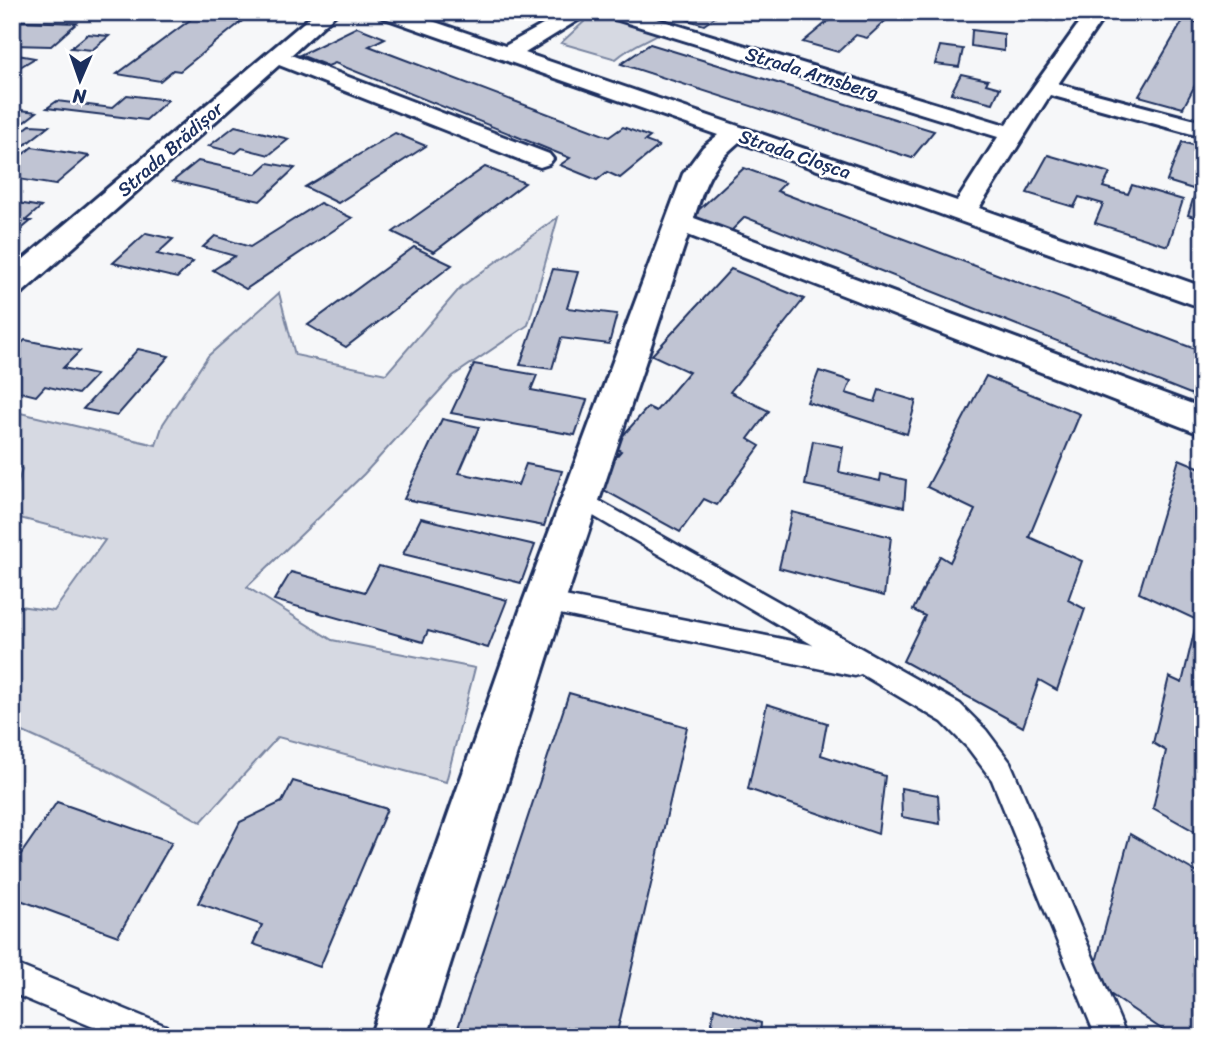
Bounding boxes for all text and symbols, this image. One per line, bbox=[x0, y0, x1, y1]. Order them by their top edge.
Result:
street label: Strada Arnsberg bbox=[741, 37, 883, 109]
north arrow bbox=[46, 46, 116, 116]
text: N bbox=[71, 80, 88, 113]
street label: Strada Brădișor bbox=[109, 92, 232, 205]
street label: Strada Cloșca bbox=[735, 119, 856, 189]

